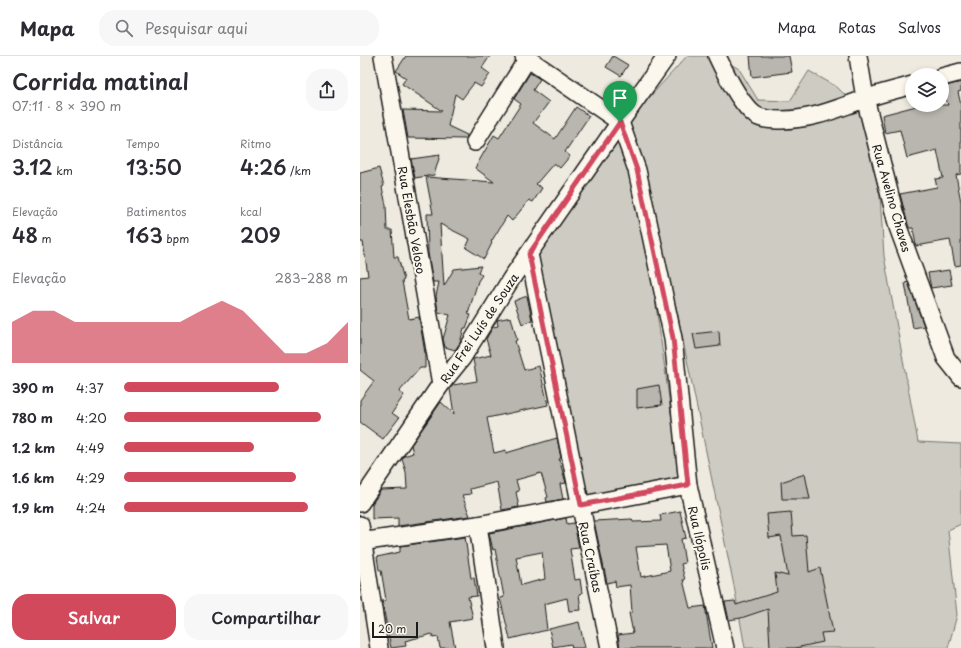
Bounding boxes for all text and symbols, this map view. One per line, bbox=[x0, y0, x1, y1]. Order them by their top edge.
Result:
search box bbox=[99, 10, 379, 46]
text: Mapa bbox=[20, 14, 75, 42]
text: Pesquisar aqui bbox=[145, 16, 248, 39]
icon: search bbox=[113, 17, 135, 39]
text: Mapa bbox=[777, 17, 816, 38]
text: Rotas bbox=[838, 17, 876, 38]
text: Salvos bbox=[898, 17, 941, 38]
text: Corrida matinal bbox=[12, 64, 189, 97]
map controls bbox=[905, 68, 949, 112]
button: layers bbox=[905, 68, 949, 112]
button: share bbox=[306, 69, 348, 111]
pin bbox=[603, 81, 637, 122]
icon: arrive bbox=[609, 87, 631, 109]
text: 07:11 · 8 × 390 m bbox=[12, 96, 121, 115]
text: Distância bbox=[12, 135, 63, 152]
text: Tempo bbox=[126, 135, 160, 152]
text: Ritmo bbox=[240, 135, 271, 152]
street label: Rua Avelino Chaves bbox=[868, 142, 916, 255]
text: 3.12 bbox=[12, 152, 53, 182]
text: 13:50 bbox=[126, 152, 182, 182]
text: 4:26 bbox=[240, 152, 286, 182]
text: km bbox=[53, 162, 73, 179]
text: /km bbox=[286, 162, 311, 179]
street label: Rua Elesbão Veloso bbox=[394, 165, 430, 276]
text: Elevação bbox=[12, 203, 58, 220]
text: Batimentos bbox=[126, 203, 186, 220]
text: kcal bbox=[240, 203, 262, 220]
text: 48 bbox=[12, 220, 38, 250]
text: 163 bbox=[126, 220, 163, 250]
text: 209 bbox=[240, 220, 281, 250]
text: m bbox=[38, 230, 52, 247]
text: bpm bbox=[163, 230, 189, 247]
text: Elevação bbox=[12, 268, 66, 287]
text: 283–288 m bbox=[275, 268, 348, 287]
street label: Rua Frei Luís de Souza bbox=[435, 269, 523, 387]
text: 390 m bbox=[12, 378, 54, 397]
text: 4:37 bbox=[76, 378, 104, 397]
text: 780 m bbox=[12, 408, 53, 427]
text: 4:20 bbox=[76, 408, 107, 427]
text: 1.2 km bbox=[12, 438, 55, 457]
text: 4:49 bbox=[76, 438, 104, 457]
text: 1.6 km bbox=[12, 468, 54, 487]
text: 4:29 bbox=[76, 468, 105, 487]
text: 1.9 km bbox=[12, 498, 54, 517]
text: 4:24 bbox=[76, 498, 106, 517]
street label: Rua Ilópolis bbox=[684, 504, 716, 573]
street label: Rua Craíbas bbox=[575, 520, 607, 595]
button: Salvar bbox=[12, 594, 176, 640]
button: Compartilhar bbox=[184, 594, 348, 640]
scale bar bbox=[372, 620, 418, 639]
text: 20 m bbox=[378, 620, 406, 637]

